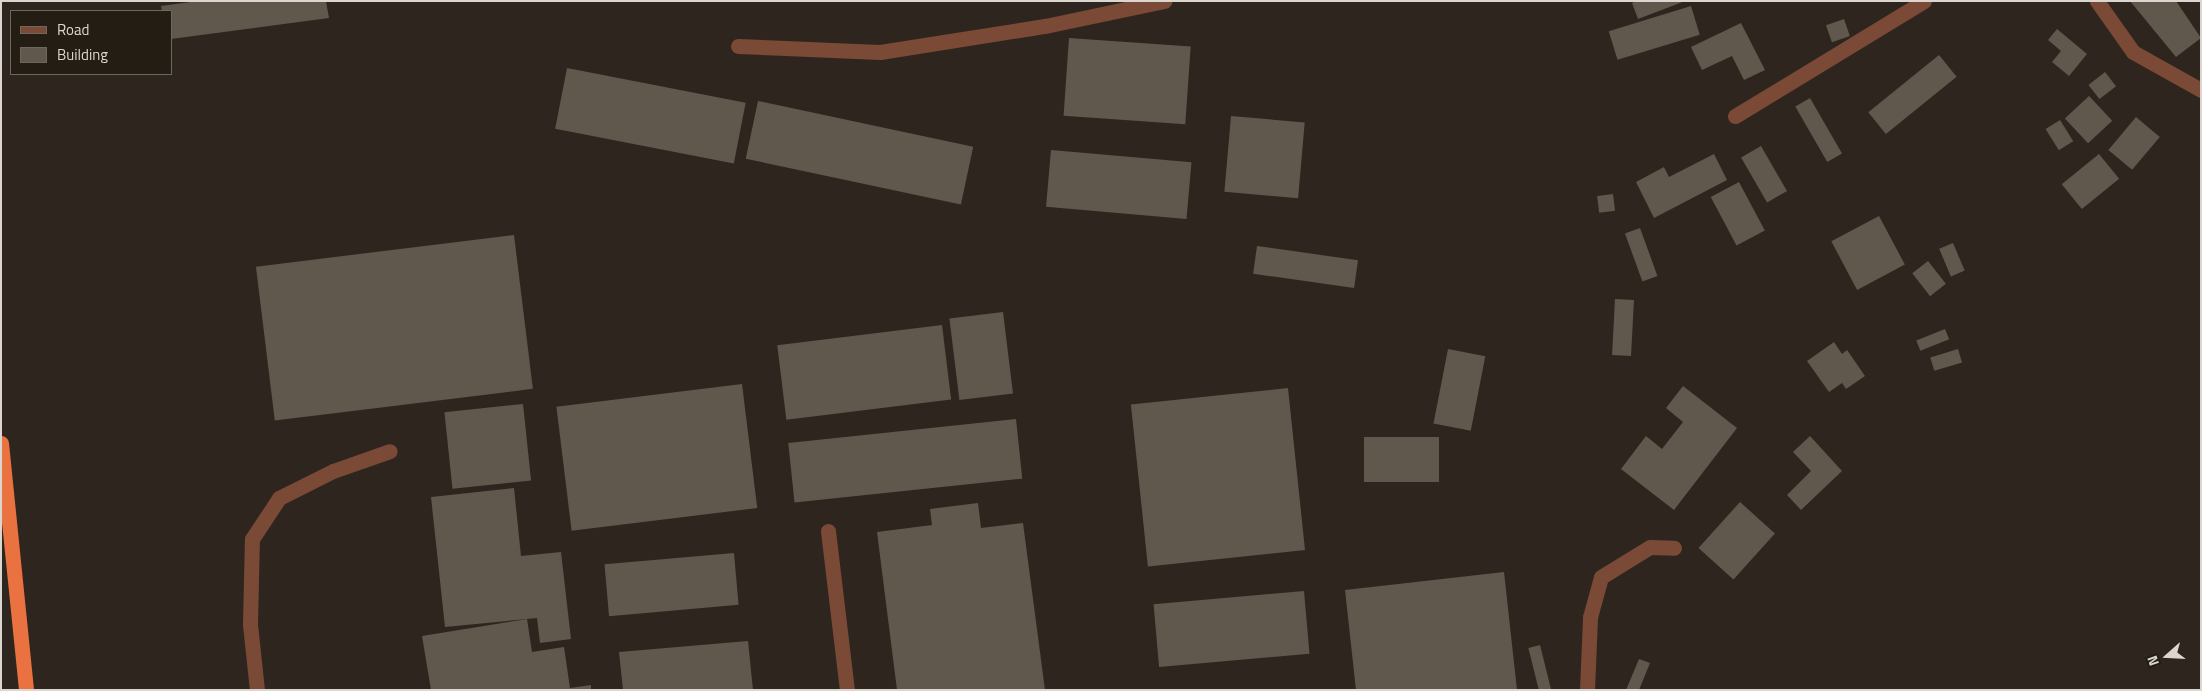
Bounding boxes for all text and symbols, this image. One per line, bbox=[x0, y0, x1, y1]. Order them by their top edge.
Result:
legend bbox=[10, 10, 172, 75]
text: Road bbox=[57, 18, 89, 41]
text: Building bbox=[57, 43, 108, 66]
north arrow bbox=[2142, 631, 2192, 681]
text: N bbox=[2141, 653, 2164, 669]

